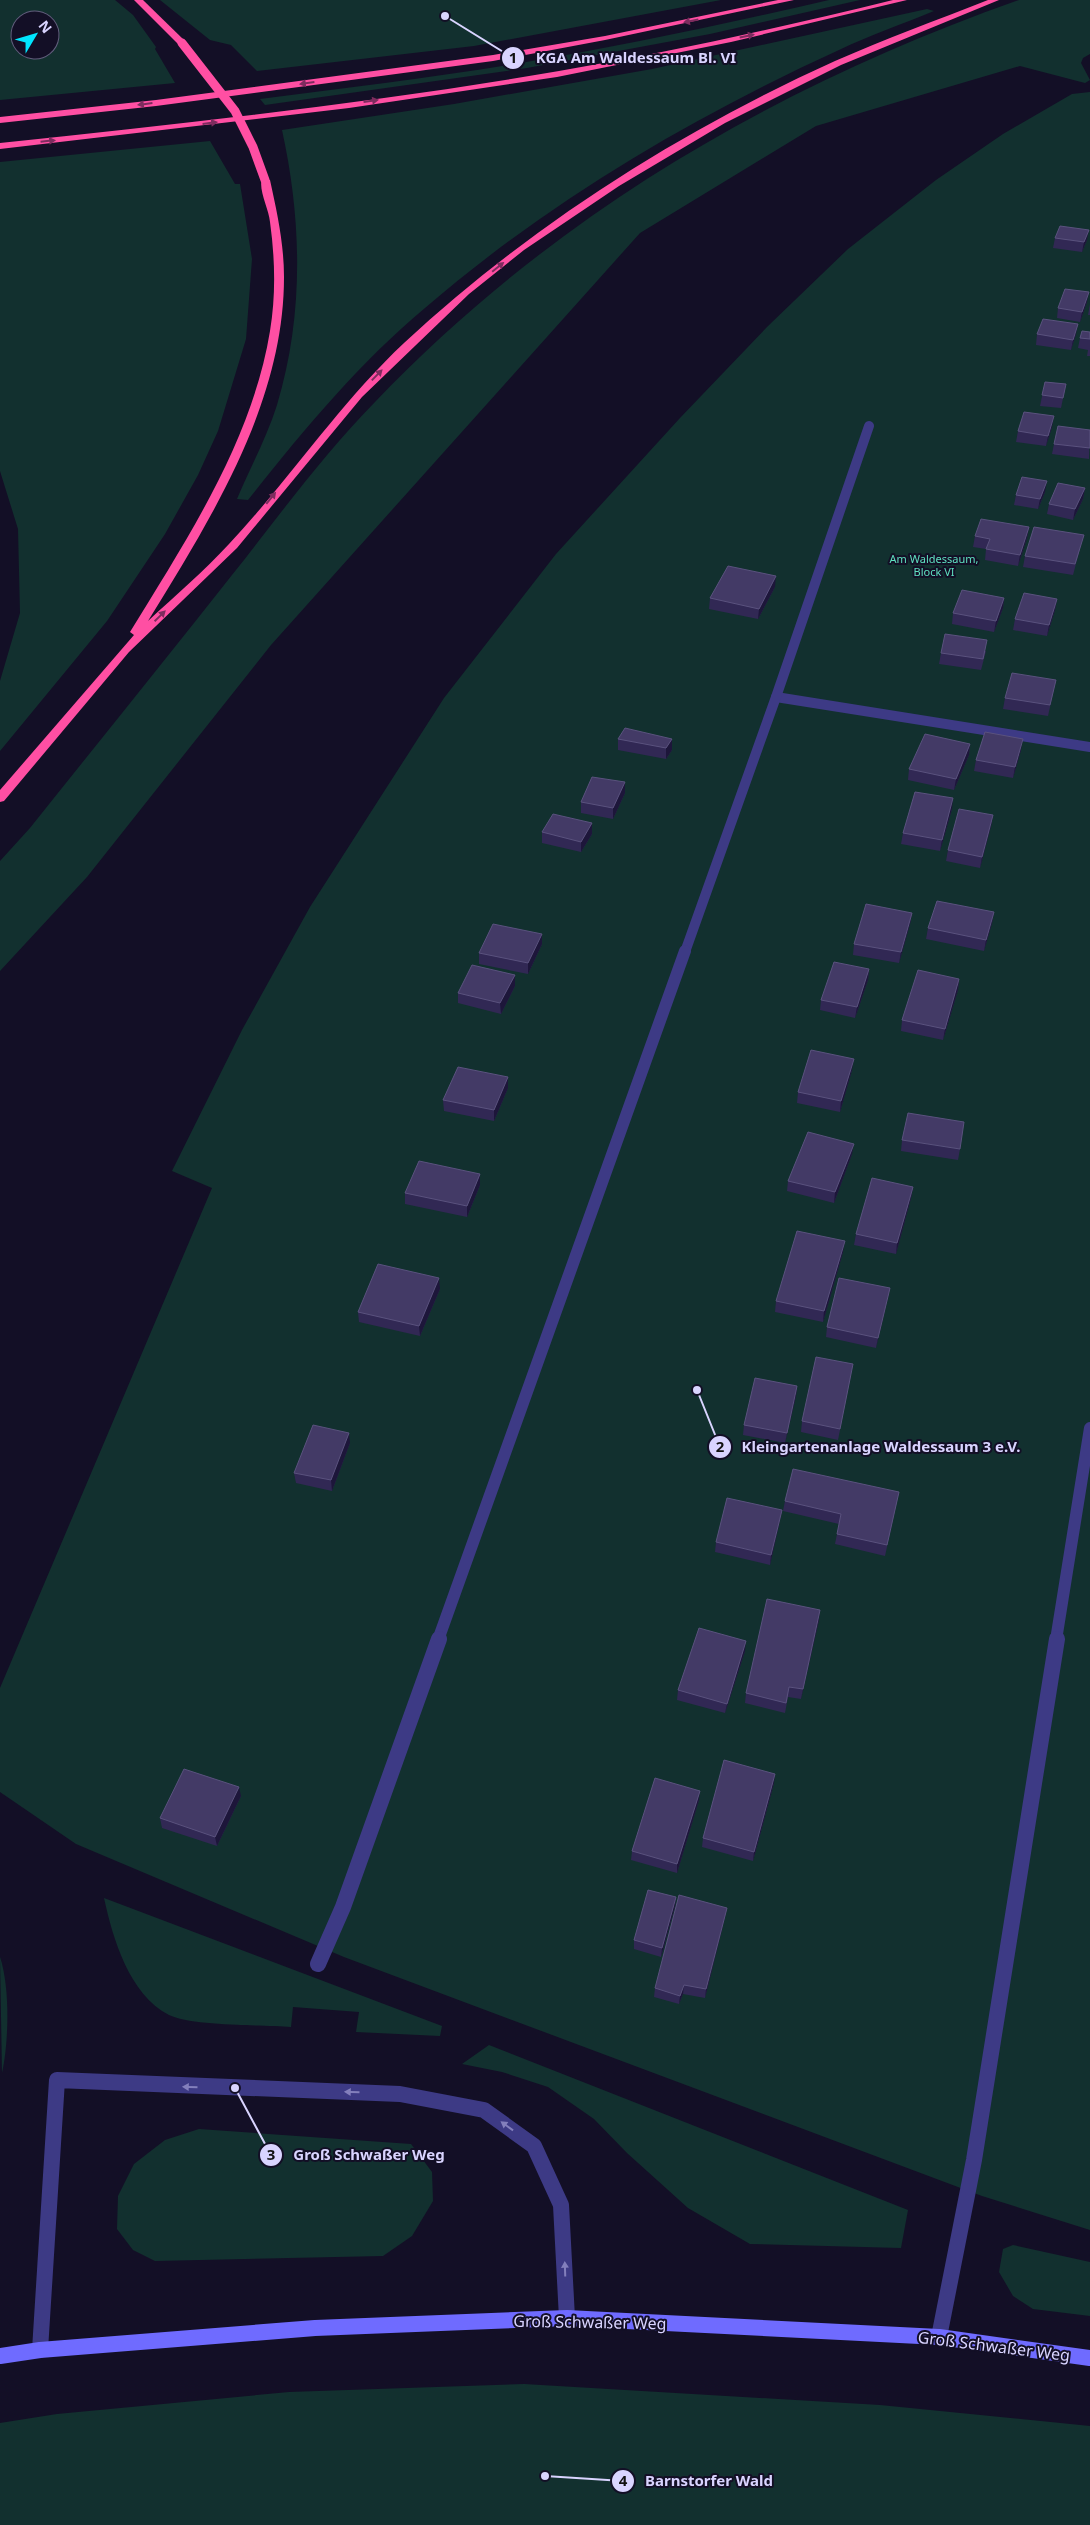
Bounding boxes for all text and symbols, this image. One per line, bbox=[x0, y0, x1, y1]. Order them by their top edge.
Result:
north arrow bbox=[10, 10, 60, 60]
text: N bbox=[35, 16, 57, 37]
one-way arrow bbox=[684, 17, 699, 25]
one-way arrow bbox=[740, 32, 755, 40]
callout: KGA Am Waldessaum Bl. VI bbox=[501, 43, 746, 73]
text: 1 bbox=[509, 47, 517, 67]
text: KGA Am Waldessaum Bl. VI bbox=[536, 47, 736, 67]
one-way arrow bbox=[298, 79, 314, 87]
one-way arrow bbox=[363, 97, 379, 105]
one-way arrow bbox=[137, 100, 153, 108]
one-way arrow bbox=[202, 119, 218, 127]
one-way arrow bbox=[41, 137, 57, 145]
one-way arrow bbox=[491, 261, 504, 272]
one-way arrow bbox=[371, 370, 383, 382]
one-way arrow bbox=[266, 492, 277, 505]
park label: Am Waldessaum, Block VI bbox=[890, 551, 979, 579]
one-way arrow bbox=[154, 610, 166, 622]
callout: Kleingartenanlage Waldessaum 3 e.V. bbox=[707, 1432, 1031, 1462]
text: 2 bbox=[716, 1436, 725, 1456]
text: Kleingartenanlage Waldessaum 3 e.V. bbox=[742, 1436, 1020, 1456]
one-way arrow bbox=[181, 2082, 197, 2090]
one-way arrow bbox=[344, 2088, 360, 2096]
one-way arrow bbox=[501, 2122, 514, 2132]
callout: Groß Schwaßer Weg bbox=[259, 2140, 455, 2170]
text: 3 bbox=[267, 2144, 275, 2164]
text: Groß Schwaßer Weg bbox=[293, 2144, 445, 2164]
one-way arrow bbox=[561, 2261, 569, 2277]
street label: Groß Schwaßer Weg bbox=[513, 2310, 667, 2334]
street label: Groß Schwaßer Weg bbox=[917, 2326, 1071, 2366]
callout: Barnstorfer Wald bbox=[610, 2466, 783, 2496]
text: 4 bbox=[619, 2470, 628, 2490]
text: Barnstorfer Wald bbox=[645, 2470, 773, 2490]

